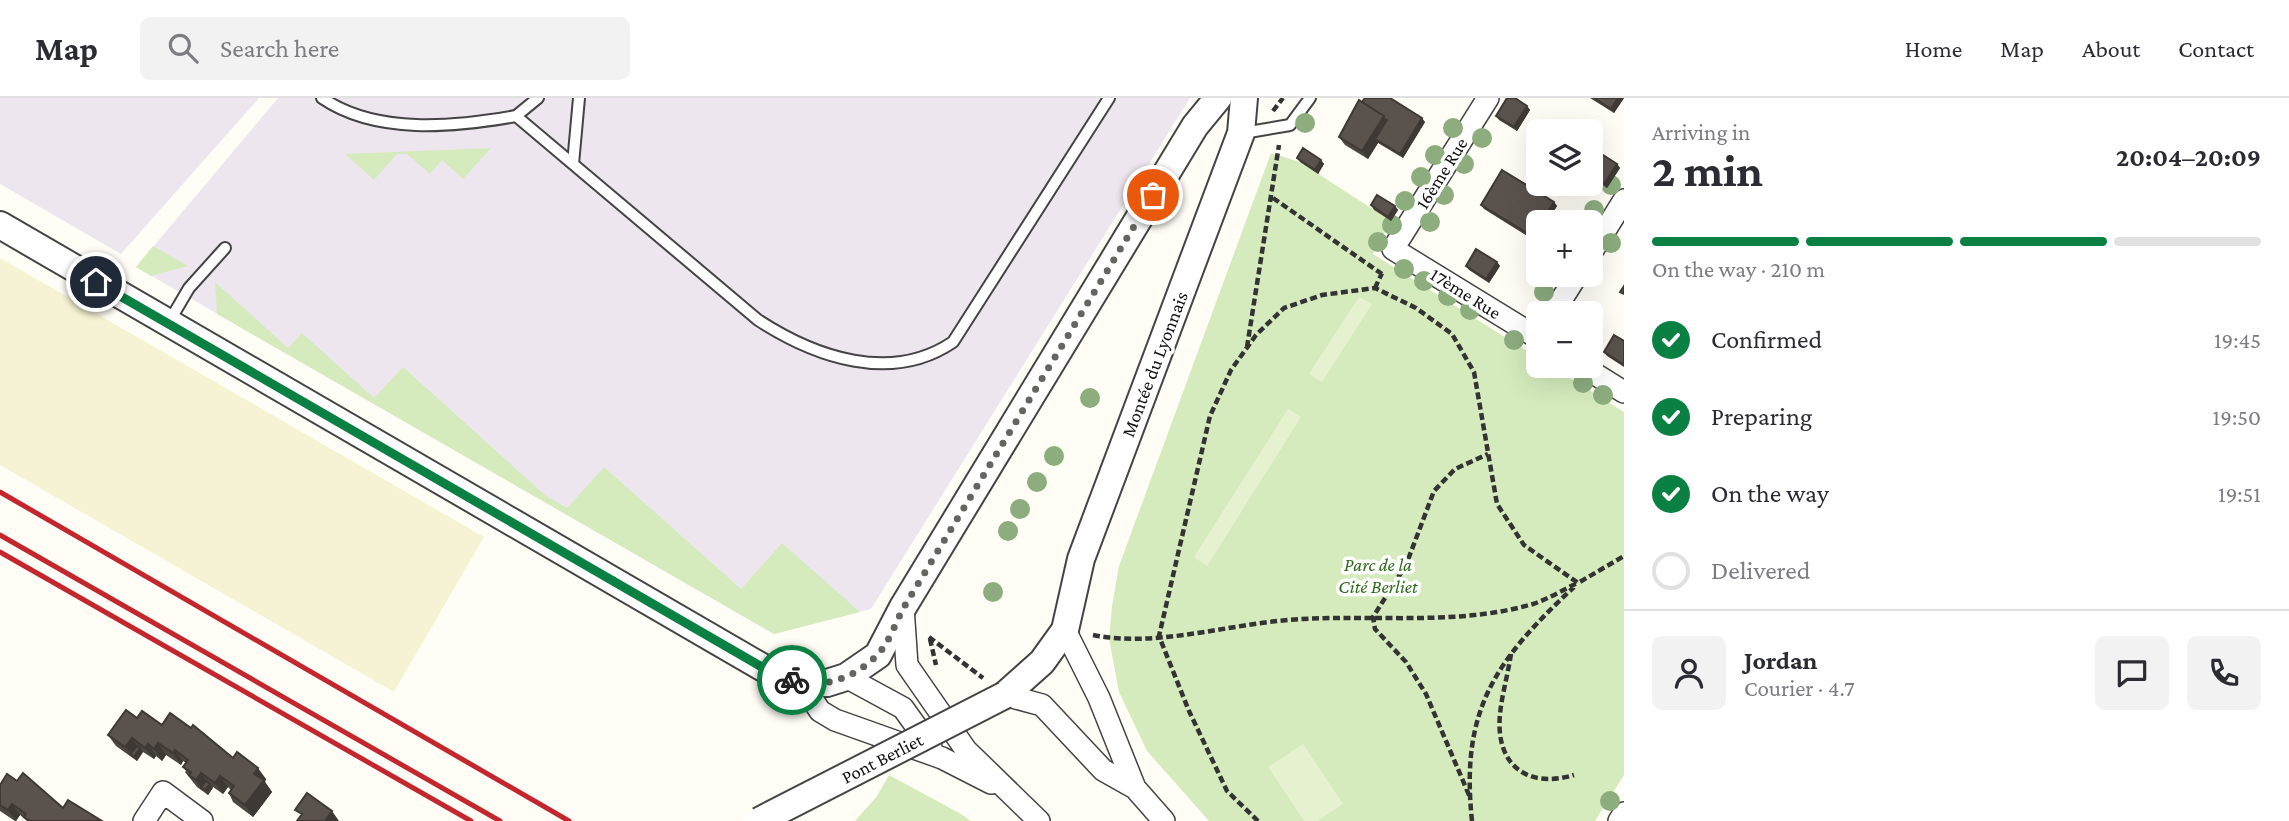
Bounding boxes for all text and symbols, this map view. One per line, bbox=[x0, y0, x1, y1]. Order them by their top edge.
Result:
search box bbox=[140, 17, 630, 80]
icon: search bbox=[164, 29, 202, 67]
text: Map bbox=[35, 30, 98, 67]
text: Search here bbox=[220, 34, 339, 63]
text: Home bbox=[1905, 35, 1962, 62]
text: Map bbox=[2000, 35, 2044, 62]
text: About bbox=[2082, 35, 2140, 62]
text: Contact bbox=[2178, 35, 2254, 62]
map controls bbox=[1526, 119, 1603, 378]
button: layers bbox=[1526, 119, 1603, 196]
text: Arriving in bbox=[1652, 119, 1750, 145]
street label: 16ème Rue bbox=[1411, 134, 1472, 213]
text: 20:04–20:09 bbox=[2116, 143, 2261, 172]
text: 2 min bbox=[1652, 145, 1763, 196]
pin bbox=[1123, 165, 1183, 225]
icon: bag bbox=[1134, 176, 1172, 214]
button: + bbox=[1526, 210, 1603, 287]
pin bbox=[66, 252, 126, 312]
text: On the way · 210 m bbox=[1652, 256, 1825, 282]
icon: home bbox=[77, 263, 115, 301]
street label: 17ème Rue bbox=[1427, 264, 1505, 323]
street label: Montée du Lyonnais bbox=[1117, 288, 1192, 440]
button: − bbox=[1526, 301, 1603, 378]
icon: check bbox=[1652, 321, 1690, 359]
text: Confirmed bbox=[1711, 325, 1822, 354]
text: 19:45 bbox=[2214, 327, 2261, 353]
icon: check bbox=[1652, 398, 1690, 436]
text: Preparing bbox=[1711, 402, 1812, 431]
text: 19:50 bbox=[2213, 404, 2261, 430]
icon: check bbox=[1652, 475, 1690, 513]
text: On the way bbox=[1711, 479, 1829, 508]
text: 19:51 bbox=[2218, 481, 2261, 507]
park label: Parc de la Cité Berliet bbox=[1338, 554, 1418, 597]
text: Delivered bbox=[1711, 556, 1810, 585]
button: person bbox=[1652, 636, 1726, 710]
button: chat bbox=[2095, 636, 2169, 710]
button: phone bbox=[2187, 636, 2261, 710]
courier bbox=[757, 645, 827, 715]
text: Jordan bbox=[1744, 646, 1818, 675]
icon: bike bbox=[773, 661, 811, 699]
text: Courier · 4.7 bbox=[1744, 675, 1855, 701]
street label: Pont Berliet bbox=[838, 729, 927, 788]

